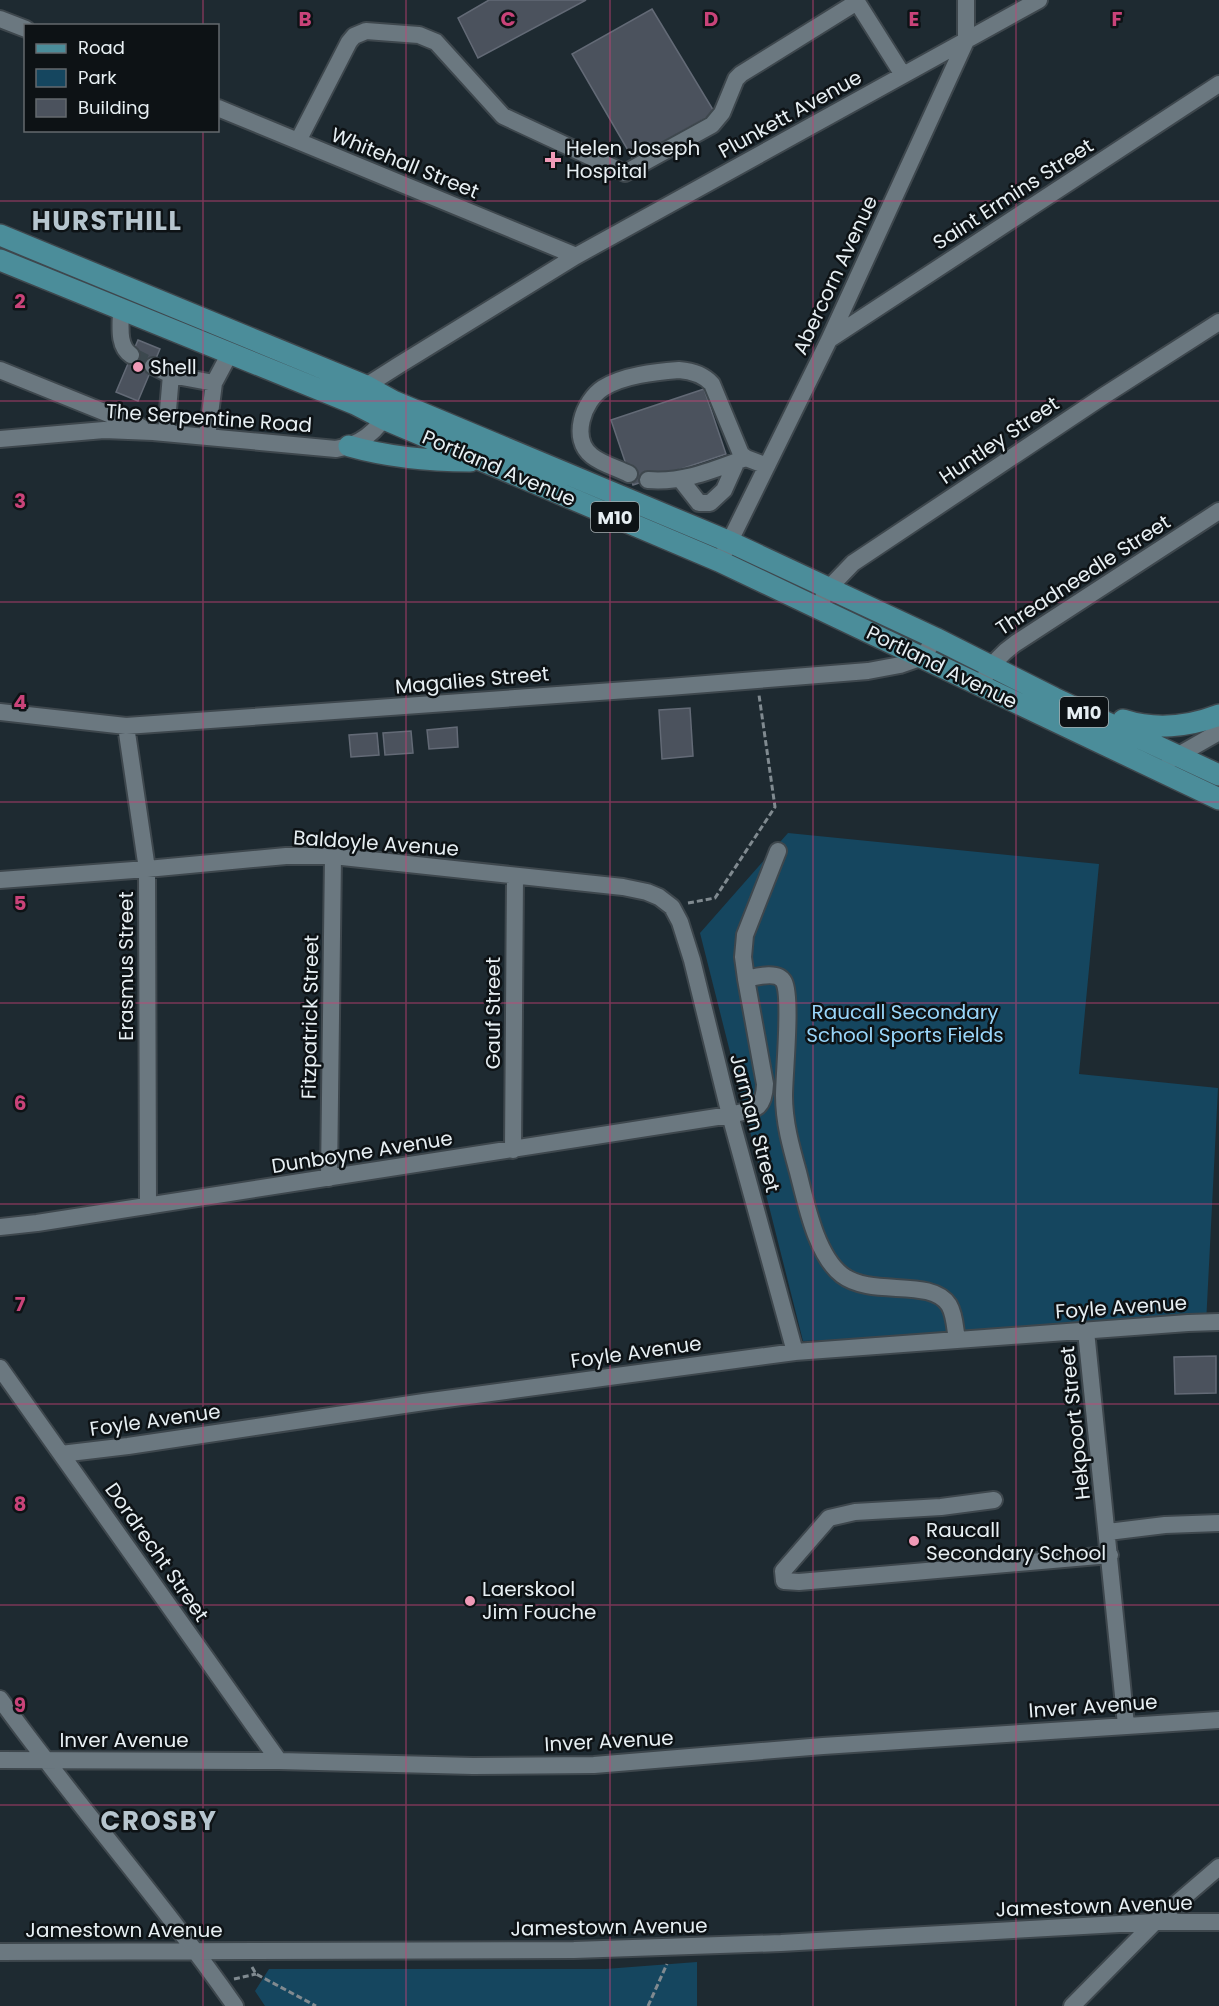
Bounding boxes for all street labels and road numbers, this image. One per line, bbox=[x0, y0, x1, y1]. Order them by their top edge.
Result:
street label: Plunkett Avenue bbox=[713, 63, 867, 165]
street label: Whitehall Street bbox=[327, 121, 483, 205]
street label: Saint Ermins Street bbox=[927, 132, 1099, 256]
street label: Abercorn Avenue bbox=[786, 191, 884, 359]
street label: Huntley Street bbox=[933, 389, 1065, 491]
street label: The Serpentine Road bbox=[105, 397, 313, 439]
street label: Portland Avenue bbox=[418, 423, 580, 513]
road number: M10 bbox=[591, 502, 639, 532]
street label: Threadneedle Street bbox=[990, 508, 1176, 642]
street label: Portland Avenue bbox=[862, 618, 1022, 716]
street label: Magalies Street bbox=[394, 659, 550, 701]
road number: M10 bbox=[1060, 697, 1108, 727]
street label: Baldoyle Avenue bbox=[292, 823, 460, 863]
street label: Erasmus Street bbox=[112, 891, 140, 1041]
street label: Fitzpatrick Street bbox=[295, 935, 325, 1099]
street label: Gauf Street bbox=[479, 957, 507, 1069]
street label: Jarman Street bbox=[723, 1051, 787, 1195]
street label: Dunboyne Avenue bbox=[269, 1124, 455, 1180]
street label: Foyle Avenue bbox=[1054, 1288, 1188, 1326]
street label: Foyle Avenue bbox=[569, 1329, 703, 1375]
street label: Hekpoort Street bbox=[1053, 1345, 1097, 1501]
street label: Foyle Avenue bbox=[88, 1397, 222, 1443]
street label: Dordrecht Street bbox=[99, 1477, 215, 1627]
street label: Inver Avenue bbox=[1028, 1688, 1158, 1724]
street label: Inver Avenue bbox=[544, 1724, 674, 1758]
street label: Inver Avenue bbox=[59, 1726, 189, 1754]
street label: Jamestown Avenue bbox=[995, 1889, 1193, 1923]
street label: Jamestown Avenue bbox=[510, 1911, 708, 1943]
street label: Jamestown Avenue bbox=[25, 1916, 223, 1944]

